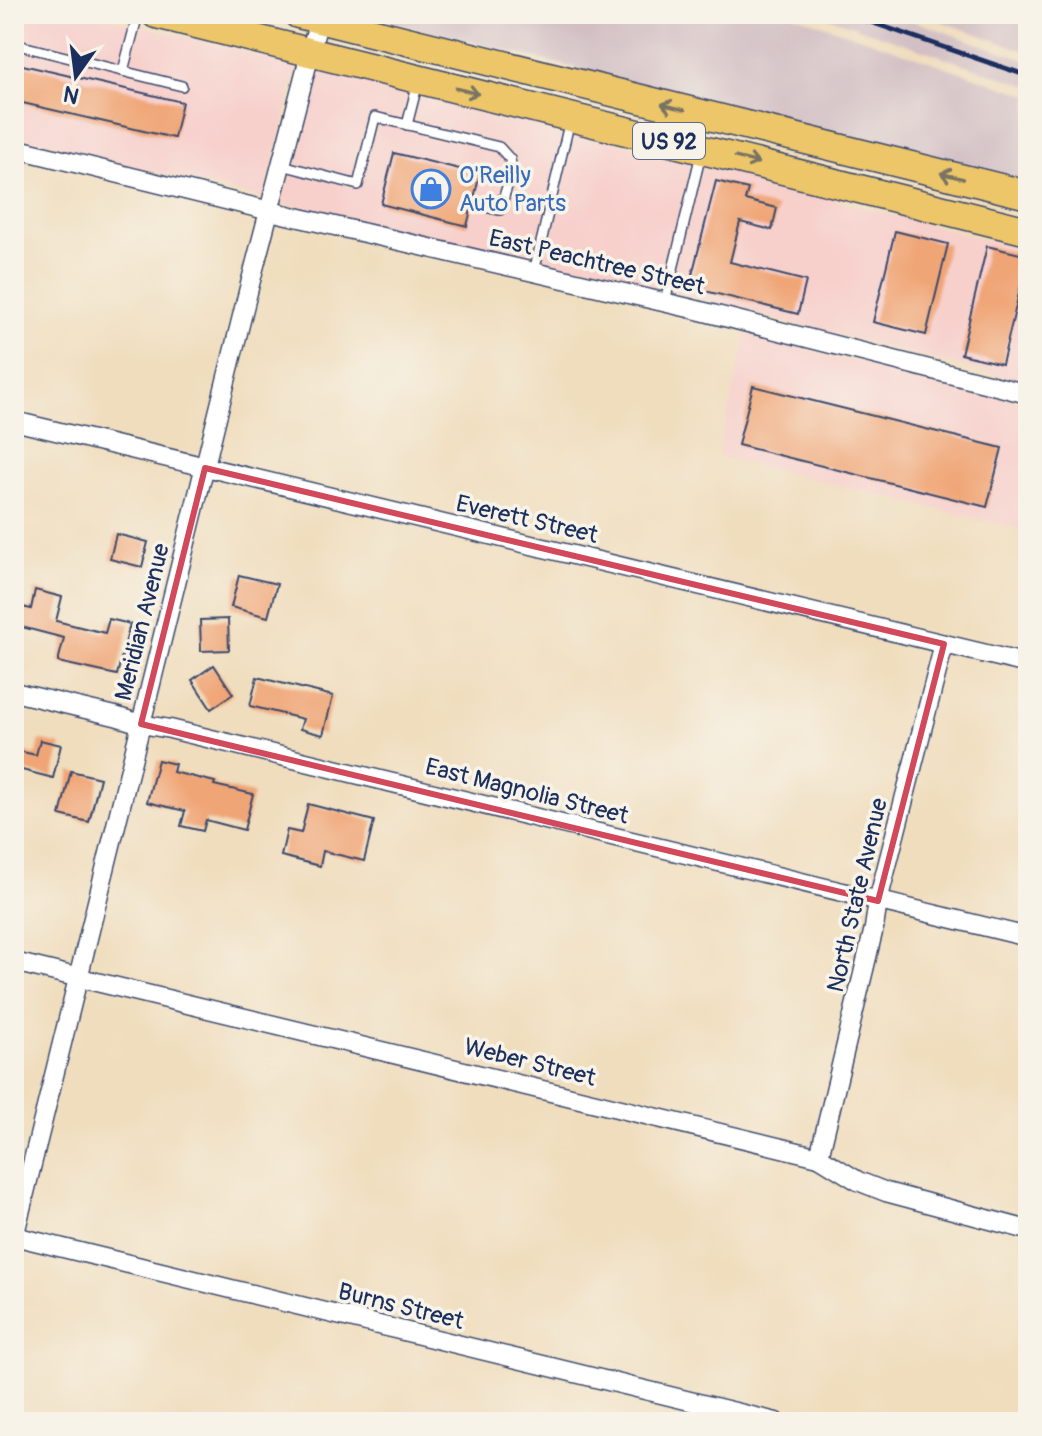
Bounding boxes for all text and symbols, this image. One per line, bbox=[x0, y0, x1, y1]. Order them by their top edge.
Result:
north arrow bbox=[36, 36, 116, 116]
text: N bbox=[61, 79, 82, 110]
one-way arrow bbox=[454, 85, 480, 100]
one-way arrow bbox=[660, 98, 686, 113]
road number: US 92 bbox=[633, 123, 705, 159]
one-way arrow bbox=[734, 154, 760, 169]
place label: O'Reilly Auto Parts bbox=[459, 161, 566, 218]
shop icon: O'Reilly Auto Parts bbox=[410, 168, 452, 210]
one-way arrow bbox=[940, 168, 966, 183]
street label: East Peachtree Street bbox=[486, 224, 708, 302]
street label: Everett Street bbox=[453, 489, 601, 550]
street label: Meridian Avenue bbox=[109, 540, 176, 704]
street label: East Magnolia Street bbox=[422, 752, 632, 831]
street label: North State Avenue bbox=[821, 795, 894, 995]
street label: Weber Street bbox=[461, 1032, 599, 1093]
street label: Burns Street bbox=[335, 1277, 467, 1336]

